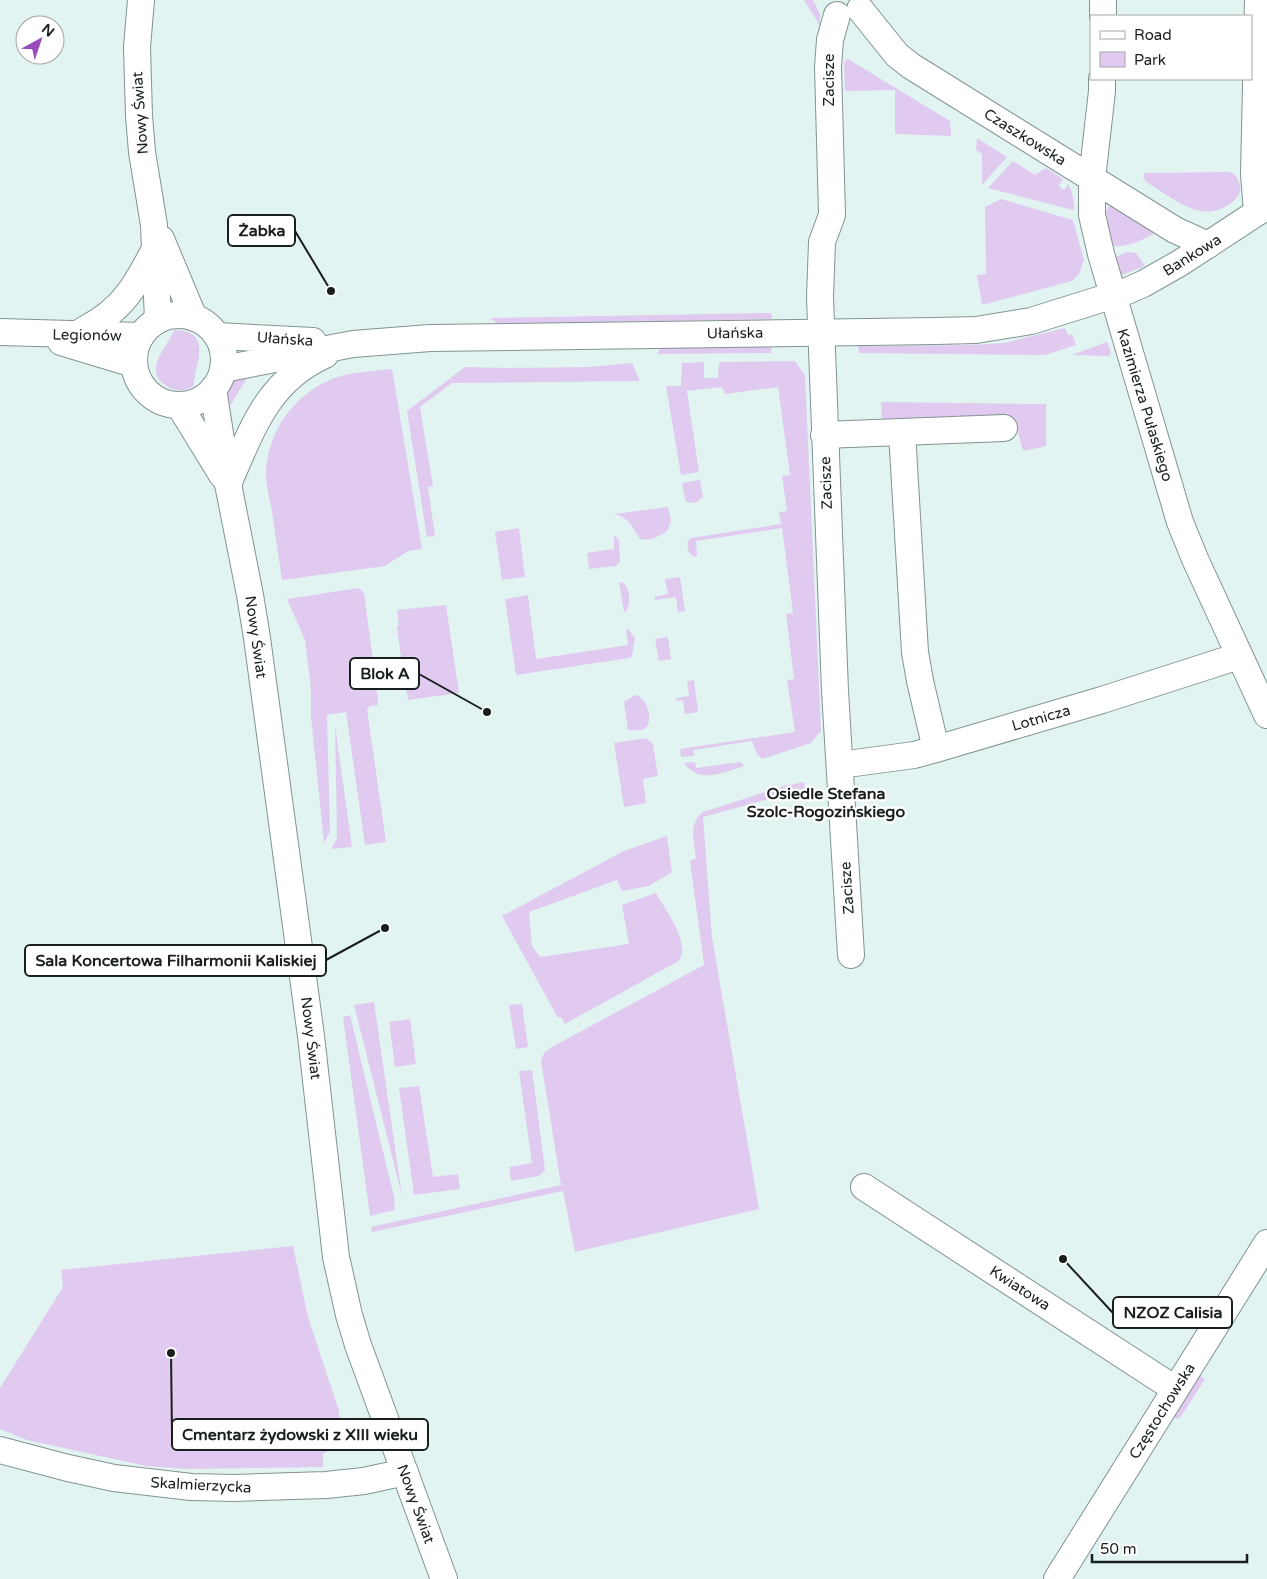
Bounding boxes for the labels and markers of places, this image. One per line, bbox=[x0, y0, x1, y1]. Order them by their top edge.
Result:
callout: Żabka bbox=[228, 215, 295, 246]
callout: Blok A bbox=[350, 658, 419, 689]
callout: Sala Koncertowa Filharmonii Kaliskiej bbox=[25, 945, 326, 976]
callout: NZOZ Calisia bbox=[1113, 1297, 1232, 1328]
callout: Cmentarz żydowski z XIII wieku bbox=[172, 1419, 428, 1450]

